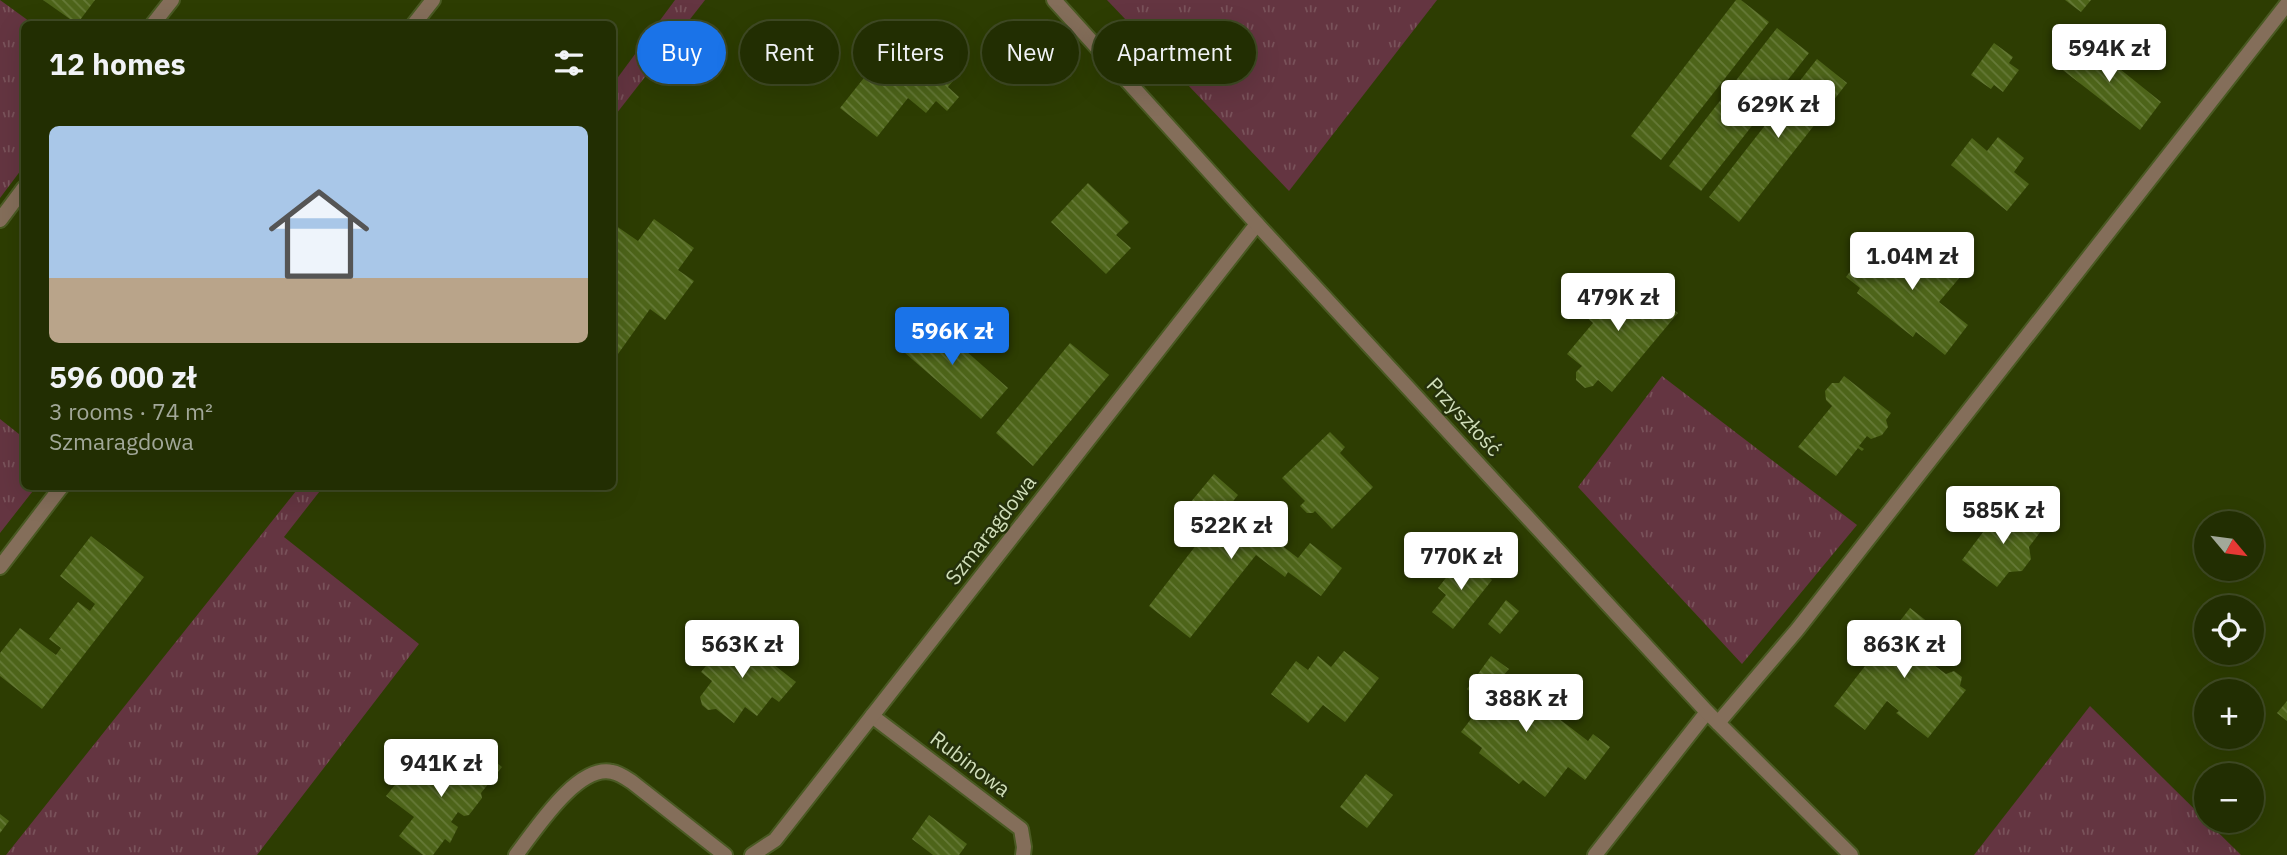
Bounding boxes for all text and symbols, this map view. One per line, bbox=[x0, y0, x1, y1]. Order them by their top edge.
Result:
chip: Buy bbox=[637, 21, 726, 84]
chip: Rent bbox=[740, 21, 839, 84]
chip: Filters bbox=[853, 21, 968, 84]
chip: New bbox=[982, 21, 1079, 84]
chip: Apartment bbox=[1093, 21, 1256, 84]
pin: 594K zł bbox=[2044, 24, 2174, 84]
text: 594K zł bbox=[2068, 32, 2150, 62]
text: 12 homes bbox=[49, 44, 186, 83]
icon: filters bbox=[550, 44, 588, 82]
pin: 629K zł bbox=[1713, 80, 1843, 140]
text: 629K zł bbox=[1737, 88, 1819, 118]
icon: home bbox=[256, 171, 382, 297]
pin: 1.04M zł bbox=[1840, 232, 1984, 292]
text: 1.04M zł bbox=[1866, 240, 1958, 270]
pin: 479K zł bbox=[1553, 274, 1683, 333]
text: 479K zł bbox=[1577, 281, 1659, 311]
pin: 596K zł bbox=[887, 308, 1017, 367]
text: 596K zł bbox=[911, 315, 993, 345]
text: 596 000 zł bbox=[49, 357, 196, 396]
street label: Przyszłość bbox=[1421, 371, 1509, 462]
text: 3 rooms · 74 m² bbox=[49, 396, 213, 426]
text: Szmaragdowa bbox=[49, 426, 194, 456]
street label: Szmaragdowa bbox=[938, 469, 1042, 590]
pin: 585K zł bbox=[1938, 486, 2068, 546]
text: 585K zł bbox=[1962, 494, 2044, 524]
pin: 522K zł bbox=[1166, 502, 1296, 561]
text: 522K zł bbox=[1190, 509, 1272, 539]
north arrow bbox=[2194, 511, 2264, 581]
map controls bbox=[2194, 511, 2264, 833]
pin: 770K zł bbox=[1396, 532, 1526, 592]
text: 770K zł bbox=[1420, 540, 1502, 570]
button: locate bbox=[2194, 595, 2264, 665]
pin: 563K zł bbox=[677, 620, 807, 680]
pin: 863K zł bbox=[1839, 620, 1969, 680]
text: 563K zł bbox=[701, 628, 783, 658]
text: 863K zł bbox=[1863, 628, 1945, 658]
pin: 388K zł bbox=[1461, 674, 1591, 734]
button: + bbox=[2194, 679, 2264, 749]
text: 388K zł bbox=[1485, 682, 1567, 712]
street label: Rubinowa bbox=[925, 724, 1016, 803]
pin: 941K zł bbox=[376, 740, 506, 799]
text: 941K zł bbox=[400, 747, 482, 777]
button: − bbox=[2194, 763, 2264, 833]

